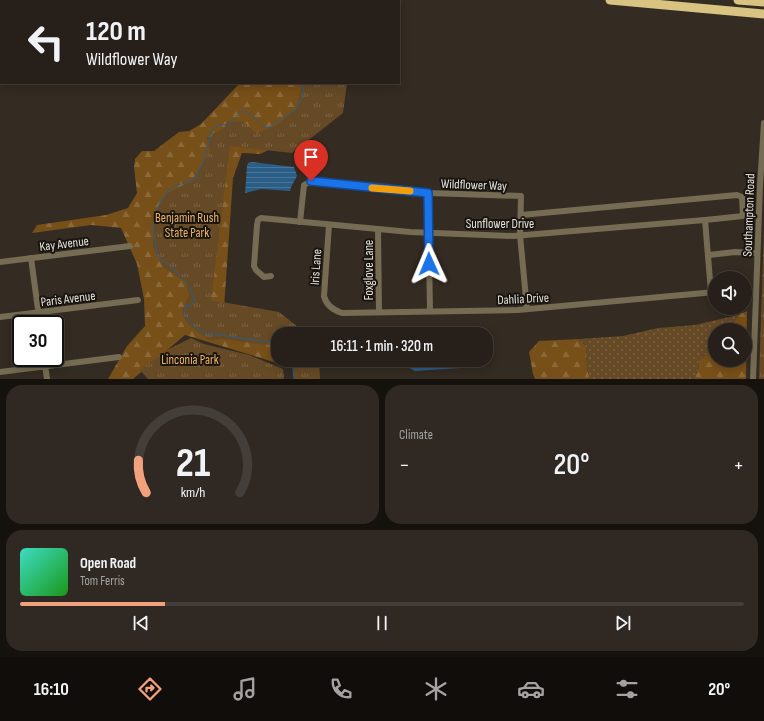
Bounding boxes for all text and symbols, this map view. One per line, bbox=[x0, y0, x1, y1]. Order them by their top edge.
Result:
text: 120 m bbox=[86, 15, 146, 48]
icon: left bbox=[20, 16, 72, 68]
text: Wildflower Way bbox=[86, 49, 177, 70]
pin bbox=[294, 140, 328, 181]
icon: arrive bbox=[300, 146, 322, 168]
street label: Southampton Road bbox=[740, 173, 758, 257]
street label: Wildflower Way bbox=[441, 176, 507, 194]
park label: Benjamin Rush State Park bbox=[155, 210, 219, 241]
street label: Sunflower Drive bbox=[466, 216, 534, 232]
street label: Kay Avenue bbox=[39, 233, 90, 255]
street label: Foxglove Lane bbox=[361, 240, 377, 300]
position arrow bbox=[408, 243, 450, 285]
street label: Iris Lane bbox=[307, 248, 325, 286]
map controls bbox=[708, 271, 752, 367]
button: sound bbox=[708, 271, 752, 315]
street label: Paris Avenue bbox=[40, 288, 96, 310]
street label: Dahlia Drive bbox=[497, 290, 549, 308]
speed limit sign: 30 bbox=[12, 315, 64, 367]
button: search bbox=[708, 323, 752, 367]
text: 16:11 · 1 min · 320 m bbox=[331, 337, 433, 356]
park label: Linconia Park bbox=[161, 352, 219, 368]
text: Climate bbox=[399, 427, 433, 443]
text: 21 bbox=[175, 438, 210, 487]
text: 20° bbox=[554, 447, 589, 483]
text: − bbox=[399, 452, 410, 479]
text: + bbox=[733, 452, 744, 479]
text: km/h bbox=[180, 483, 205, 500]
text: Open Road bbox=[80, 554, 136, 573]
text: Tom Ferris bbox=[80, 573, 125, 589]
icon: previous bbox=[130, 612, 152, 634]
icon: pause bbox=[371, 612, 393, 634]
icon: next bbox=[612, 612, 634, 634]
icon: directions bbox=[136, 675, 164, 703]
icon: music bbox=[231, 675, 259, 703]
icon: phone bbox=[327, 675, 355, 703]
icon: climate bbox=[422, 675, 450, 703]
icon: car bbox=[517, 675, 545, 703]
icon: filters bbox=[613, 675, 641, 703]
text: 16:10 bbox=[34, 679, 69, 700]
text: 20° bbox=[708, 679, 730, 700]

